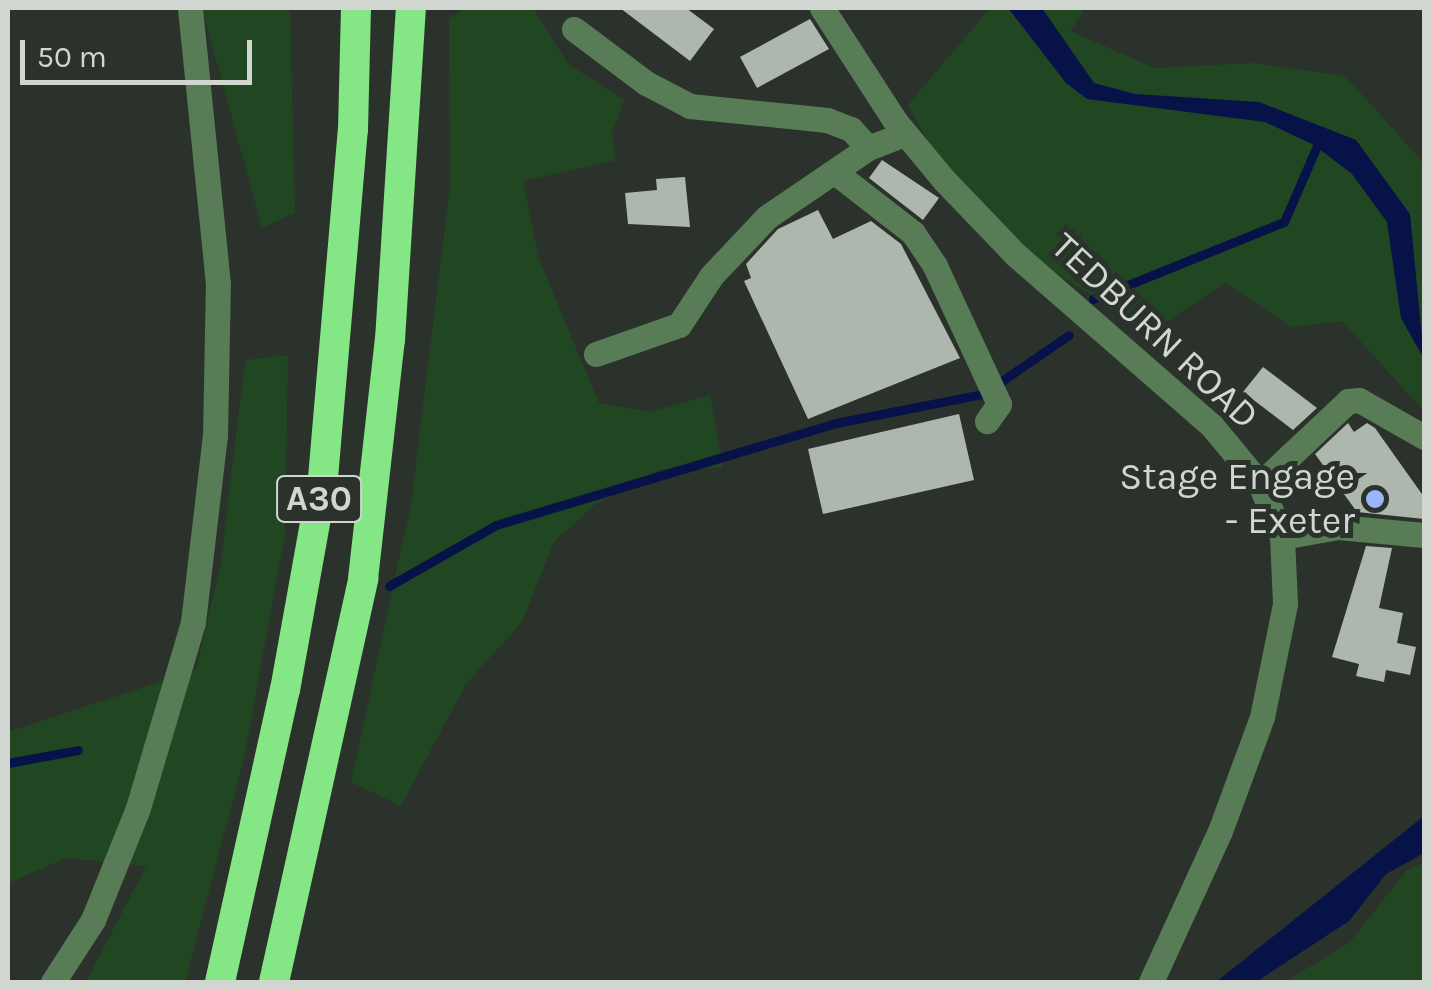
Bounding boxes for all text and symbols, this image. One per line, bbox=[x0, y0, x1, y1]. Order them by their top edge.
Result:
scale bar bbox=[25, 20, 258, 82]
text: 50 m bbox=[37, 39, 107, 75]
street label: TEDBURN ROAD bbox=[1042, 223, 1268, 439]
place label: Stage Engage - Exeter bbox=[1119, 454, 1355, 544]
road number: A30 bbox=[274, 469, 364, 529]
marker: Stage Engage - Exeter bbox=[1364, 488, 1386, 510]

